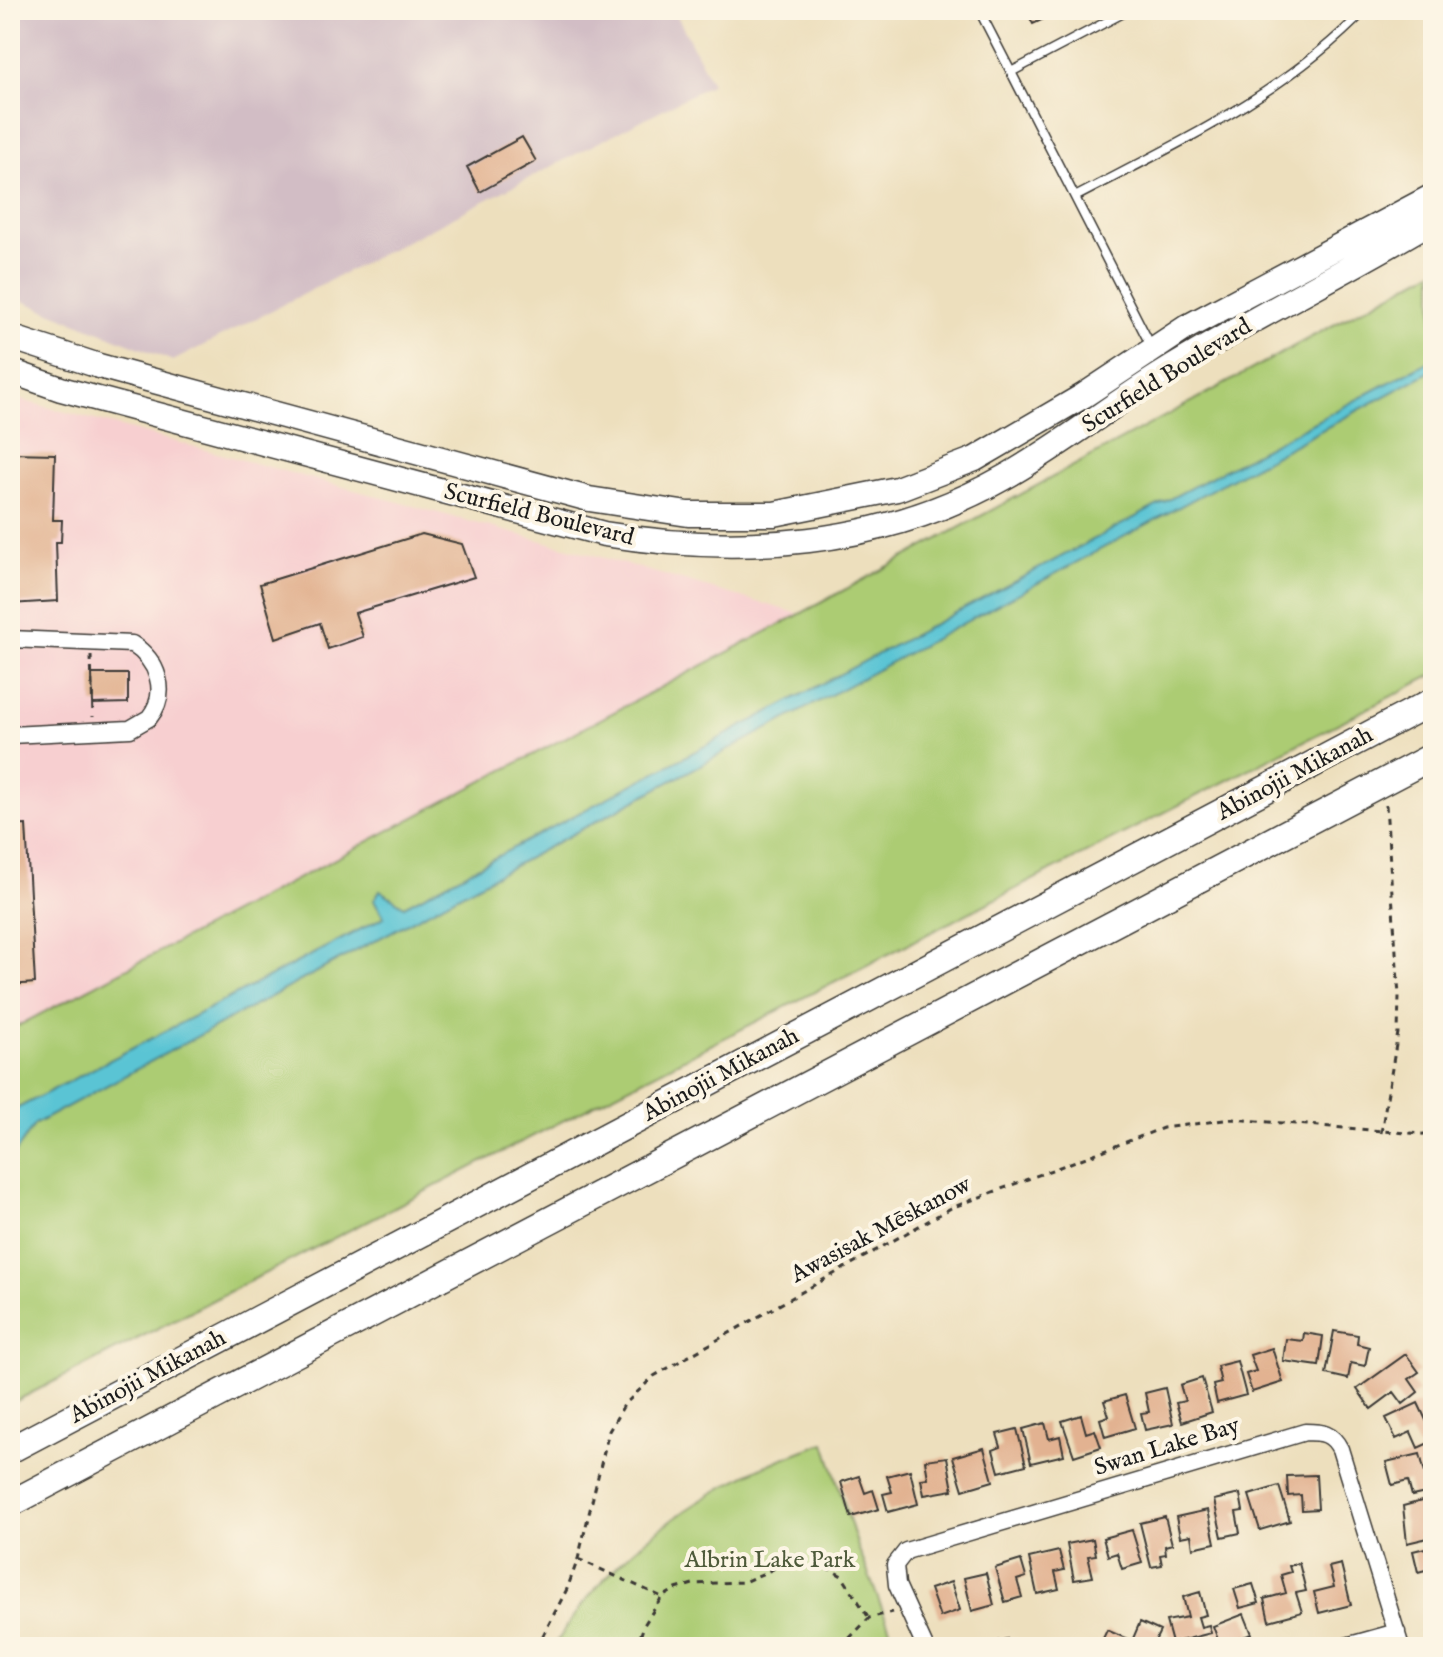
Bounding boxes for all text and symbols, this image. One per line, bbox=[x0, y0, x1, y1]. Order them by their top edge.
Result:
street label: Scurfield Boulevard bbox=[1076, 311, 1258, 441]
street label: Scurfield Boulevard bbox=[441, 476, 637, 554]
street label: Abinojii Mikanah bbox=[1210, 720, 1379, 829]
street label: Abinojii Mikanah bbox=[636, 1021, 805, 1130]
street label: Awasisak Mēskanow bbox=[785, 1169, 978, 1291]
street label: Abinojii Mikanah bbox=[63, 1323, 232, 1432]
street label: Swan Lake Bay bbox=[1091, 1410, 1244, 1484]
park label: Albrin Lake Park bbox=[684, 1545, 856, 1576]

